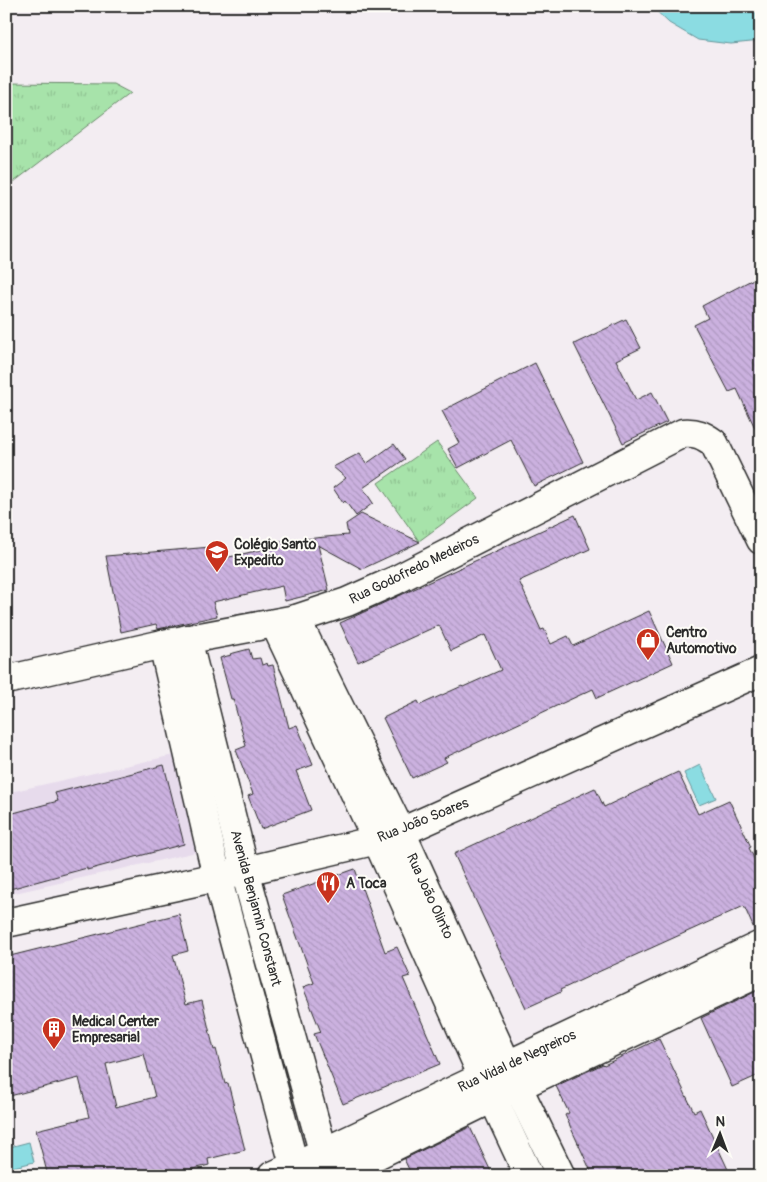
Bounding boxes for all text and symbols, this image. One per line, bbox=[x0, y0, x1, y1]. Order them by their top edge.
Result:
street label: Rua Godofredo Medeiros bbox=[346, 530, 482, 608]
place label: Colégio Santo Expedito bbox=[234, 536, 317, 569]
school or university icon: Colégio Santo Expedito bbox=[204, 539, 230, 573]
place label: Centro Automotivo bbox=[666, 624, 737, 657]
shop icon: Centro Automotivo bbox=[635, 627, 661, 661]
street label: Rua João Soares bbox=[375, 794, 472, 846]
street label: Avenida Benjamin Constant bbox=[227, 828, 285, 988]
street label: Rua João Olinto bbox=[403, 851, 457, 942]
restaurant icon: A Toca bbox=[315, 870, 341, 904]
place label: A Toca bbox=[346, 875, 387, 892]
place label: Medical Center Empresarial bbox=[72, 1013, 160, 1046]
building icon: Medical Center Empresarial bbox=[41, 1016, 67, 1050]
street label: Rua Vidal de Negreiros bbox=[455, 1026, 579, 1096]
north arrow bbox=[694, 1110, 744, 1160]
text: N bbox=[715, 1113, 725, 1130]

